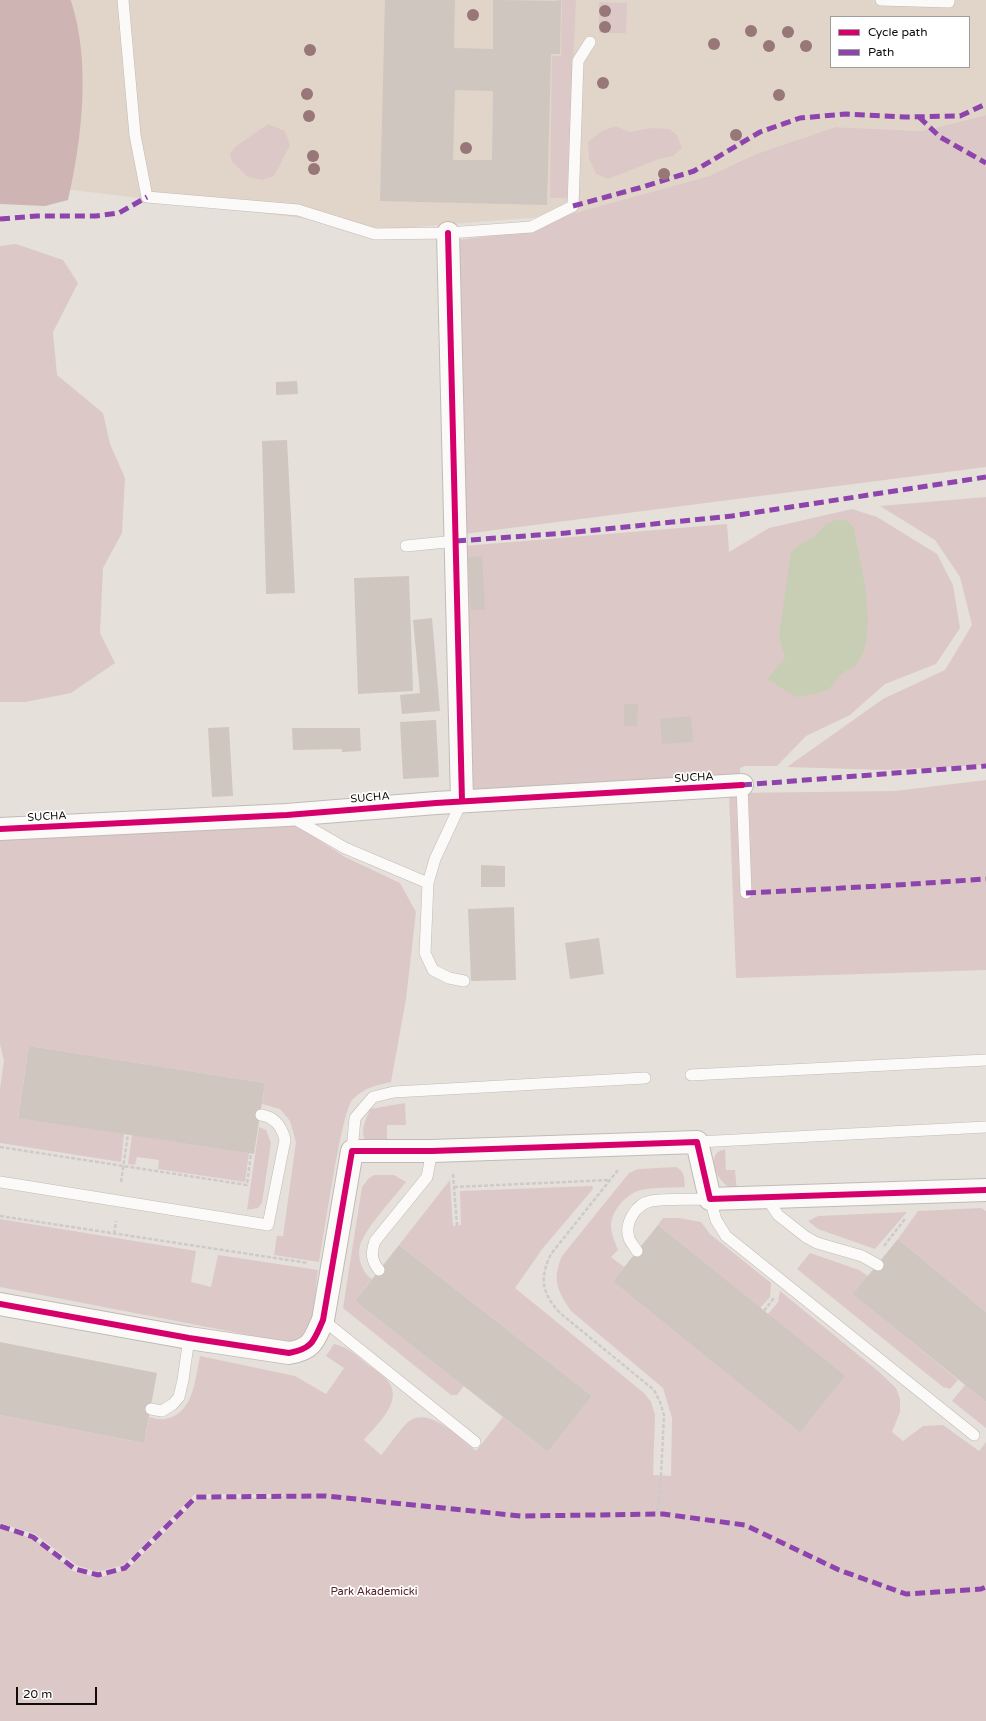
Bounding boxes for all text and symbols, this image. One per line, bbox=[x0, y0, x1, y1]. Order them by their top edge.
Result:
legend bbox=[830, 16, 970, 68]
text: Cycle path bbox=[868, 25, 927, 39]
text: Path bbox=[868, 45, 894, 59]
street label: SUCHA bbox=[674, 770, 714, 786]
street label: SUCHA bbox=[350, 790, 390, 806]
street label: SUCHA bbox=[27, 809, 67, 825]
park label: Park Akademicki bbox=[330, 1585, 418, 1599]
scale bar bbox=[18, 1679, 99, 1705]
text: 20 m bbox=[23, 1687, 52, 1701]

